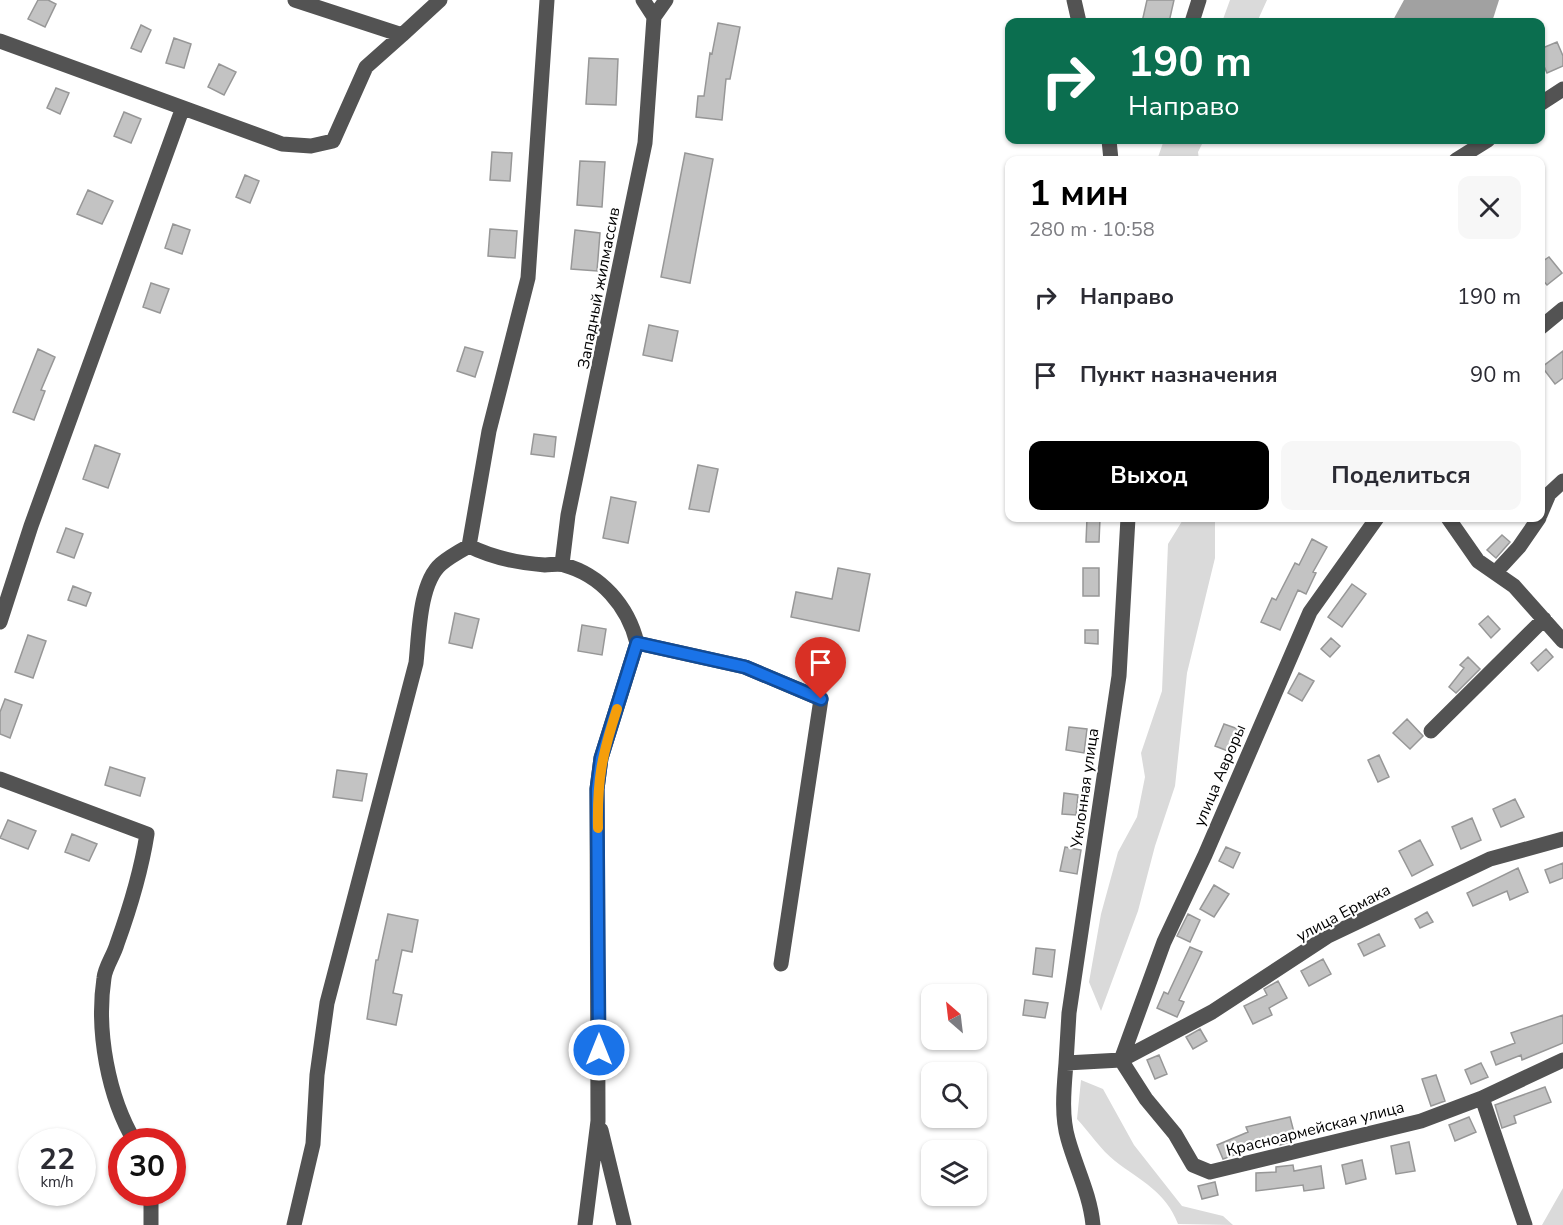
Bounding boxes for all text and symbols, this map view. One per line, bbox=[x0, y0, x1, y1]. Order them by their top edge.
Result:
text: 190 m bbox=[1128, 34, 1252, 91]
icon: right bbox=[1029, 42, 1107, 120]
text: Направо bbox=[1128, 88, 1239, 125]
text: 1 мин bbox=[1029, 169, 1129, 218]
button: close bbox=[1458, 176, 1521, 239]
street label: Западный жилмассив bbox=[573, 205, 626, 371]
text: 280 m · 10:58 bbox=[1029, 216, 1155, 243]
icon: right bbox=[1029, 281, 1062, 314]
text: Направо bbox=[1080, 282, 1174, 312]
text: 190 m bbox=[1457, 282, 1521, 312]
icon: arrive bbox=[1029, 359, 1062, 392]
text: Пункт назначения bbox=[1080, 360, 1278, 390]
text: 90 m bbox=[1470, 360, 1521, 390]
button: Выход bbox=[1029, 441, 1269, 510]
button: Поделиться bbox=[1281, 441, 1521, 510]
pin bbox=[795, 637, 846, 699]
icon: arrive bbox=[804, 646, 837, 679]
street label: улица Авроры bbox=[1189, 721, 1251, 830]
street label: Уклонная улица bbox=[1066, 727, 1104, 851]
street label: улица Ермака bbox=[1292, 879, 1394, 947]
north arrow bbox=[921, 984, 987, 1050]
map controls bbox=[921, 984, 987, 1206]
position arrow bbox=[567, 1018, 631, 1082]
button: search bbox=[921, 1062, 987, 1128]
street label: Красноармейская улица bbox=[1224, 1096, 1407, 1162]
speed limit sign: 30 bbox=[108, 1128, 186, 1206]
text: 22 bbox=[39, 1139, 75, 1180]
button: layers bbox=[921, 1140, 987, 1206]
text: km/h bbox=[40, 1172, 74, 1192]

